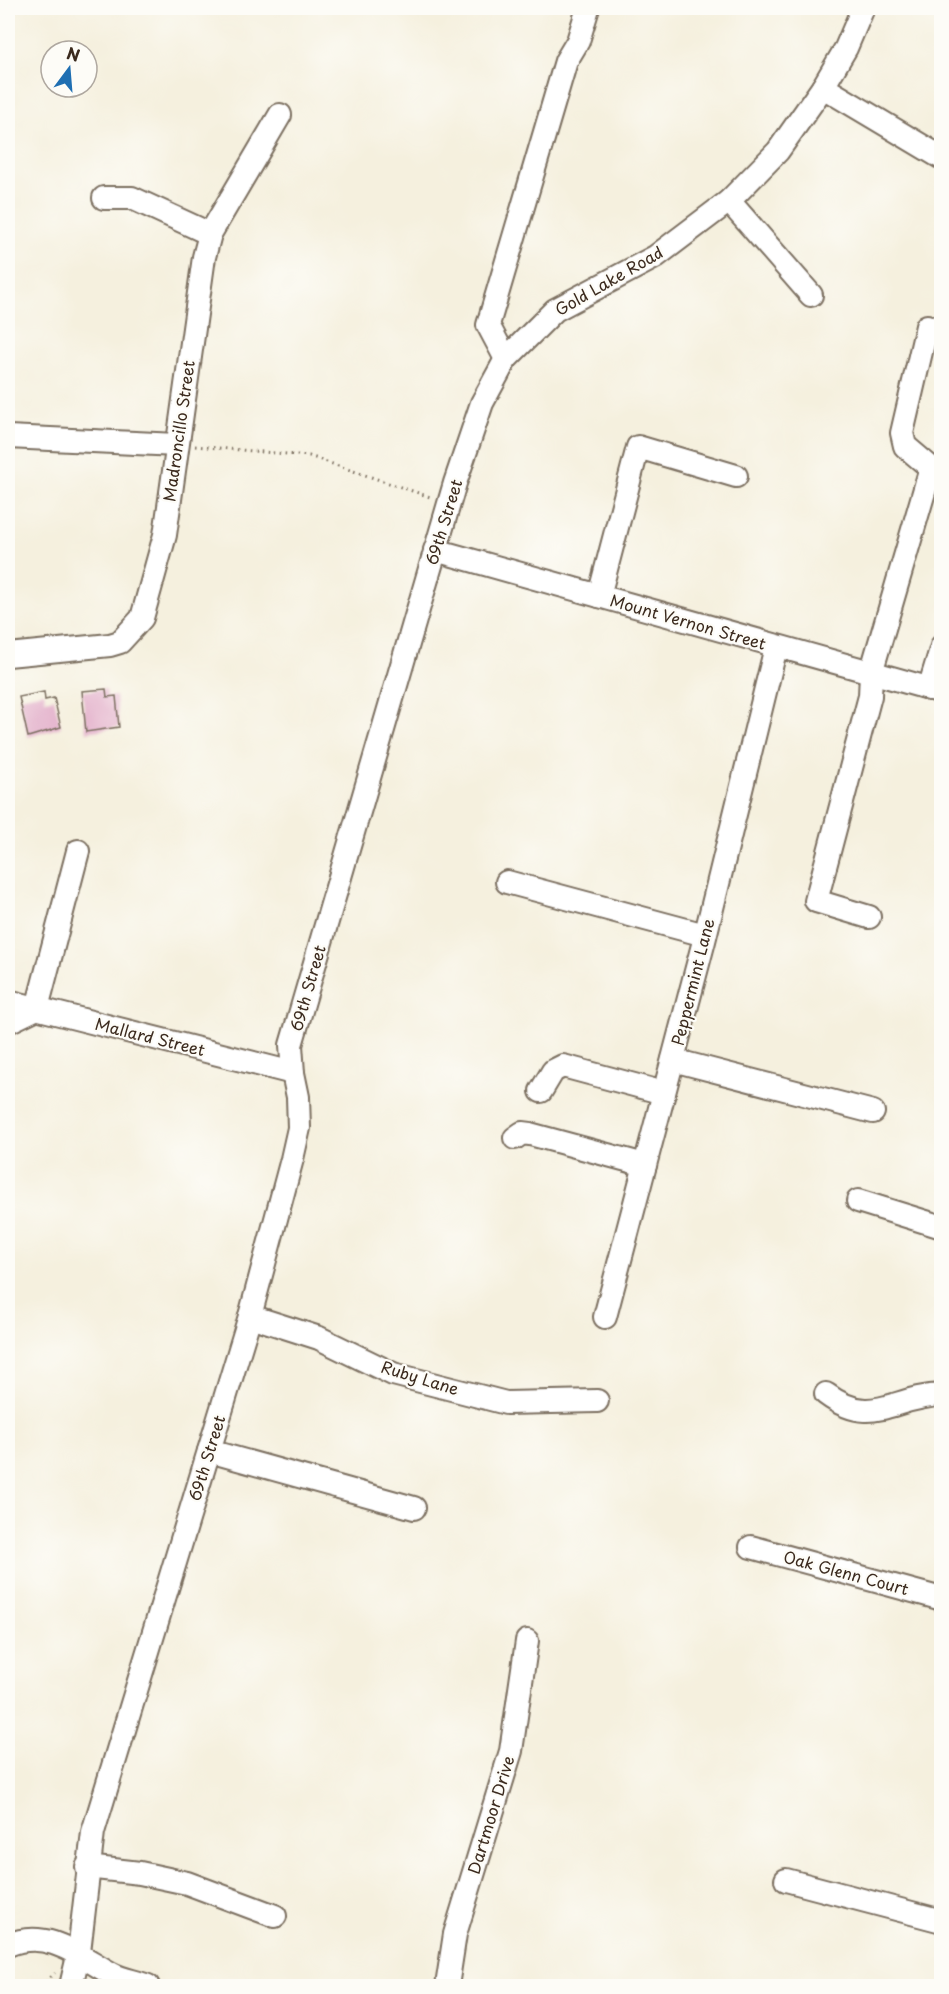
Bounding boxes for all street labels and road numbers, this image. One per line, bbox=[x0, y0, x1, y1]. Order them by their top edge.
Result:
street label: Gold Lake Road bbox=[550, 239, 667, 321]
street label: Madroncillo Street bbox=[156, 358, 200, 503]
street label: 69th Street bbox=[419, 475, 468, 568]
street label: Mount Vernon Street bbox=[607, 587, 770, 655]
street label: Peppermint Lane bbox=[665, 916, 719, 1048]
street label: 69th Street bbox=[283, 941, 331, 1034]
street label: Mallard Street bbox=[93, 1011, 208, 1061]
street label: Ruby Lane bbox=[378, 1354, 462, 1400]
street label: 69th Street bbox=[182, 1411, 231, 1504]
street label: Oak Glenn Court bbox=[781, 1544, 912, 1600]
street label: Dartmoor Drive bbox=[461, 1753, 519, 1877]

